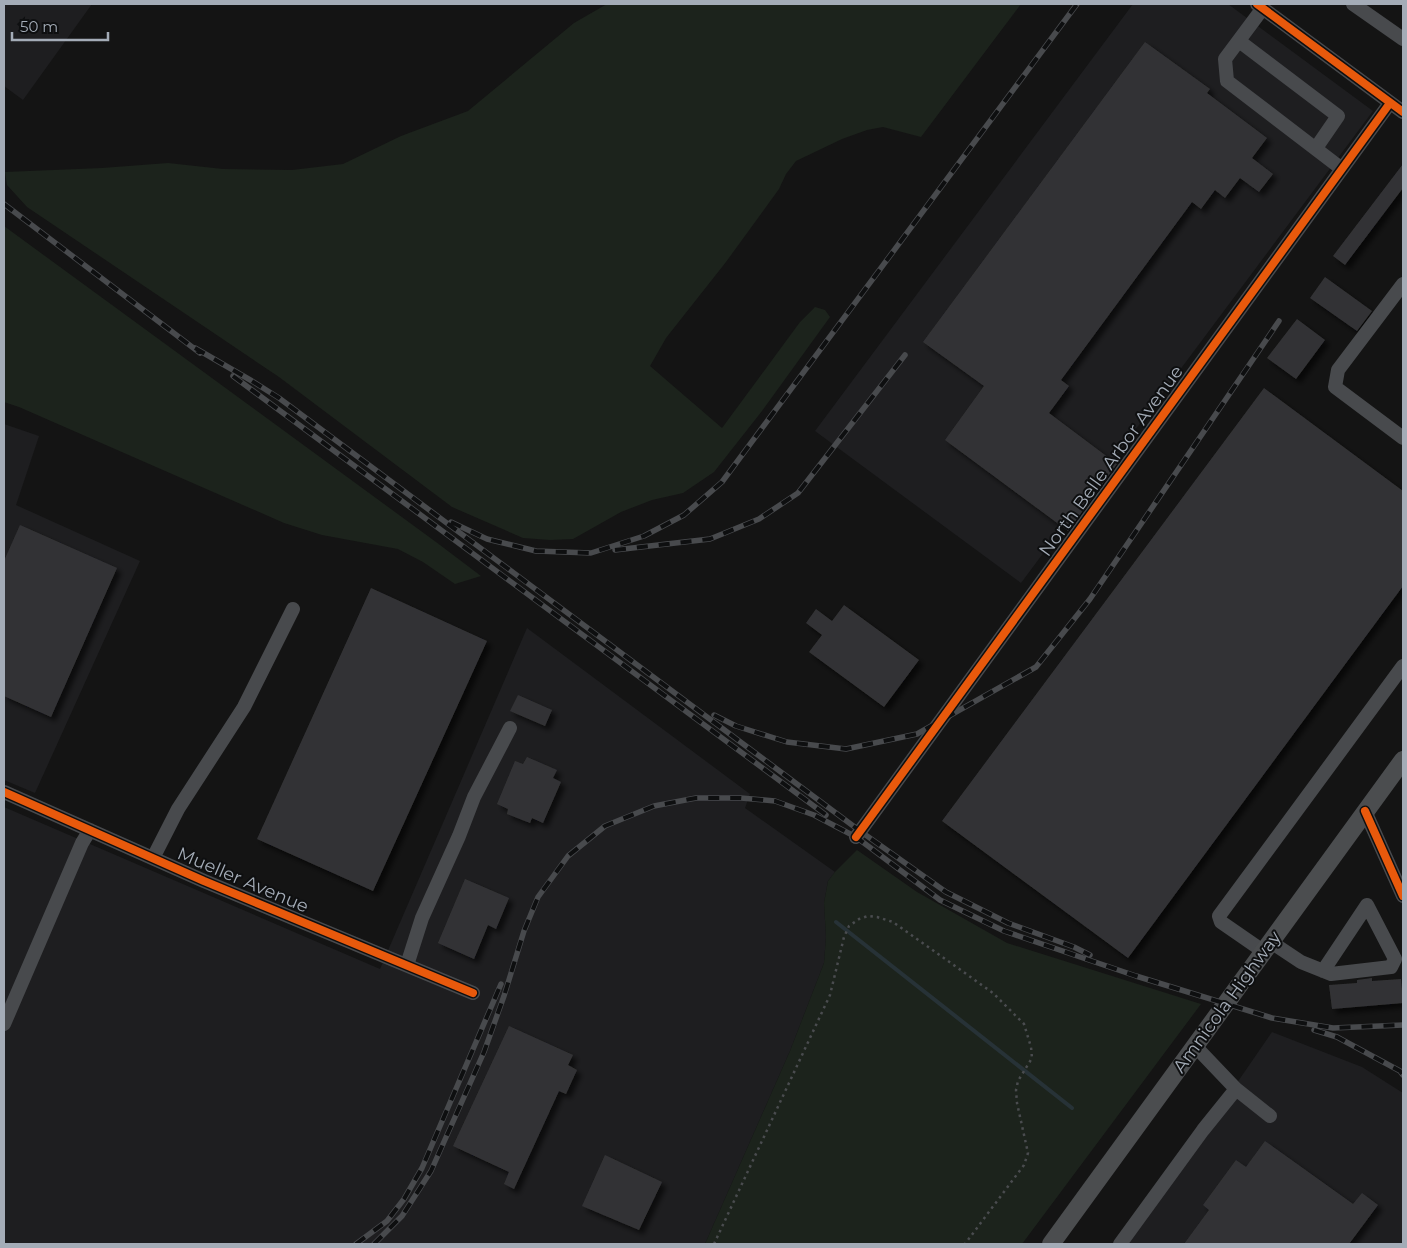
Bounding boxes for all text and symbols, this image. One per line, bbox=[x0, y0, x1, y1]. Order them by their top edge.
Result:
scale bar bbox=[12, 10, 109, 42]
text: 50 m bbox=[20, 17, 58, 36]
street label: North Belle Arbor Avenue bbox=[1034, 361, 1188, 561]
street label: Mueller Avenue bbox=[174, 842, 312, 918]
street label: Amnicola Highway bbox=[1168, 927, 1286, 1077]

